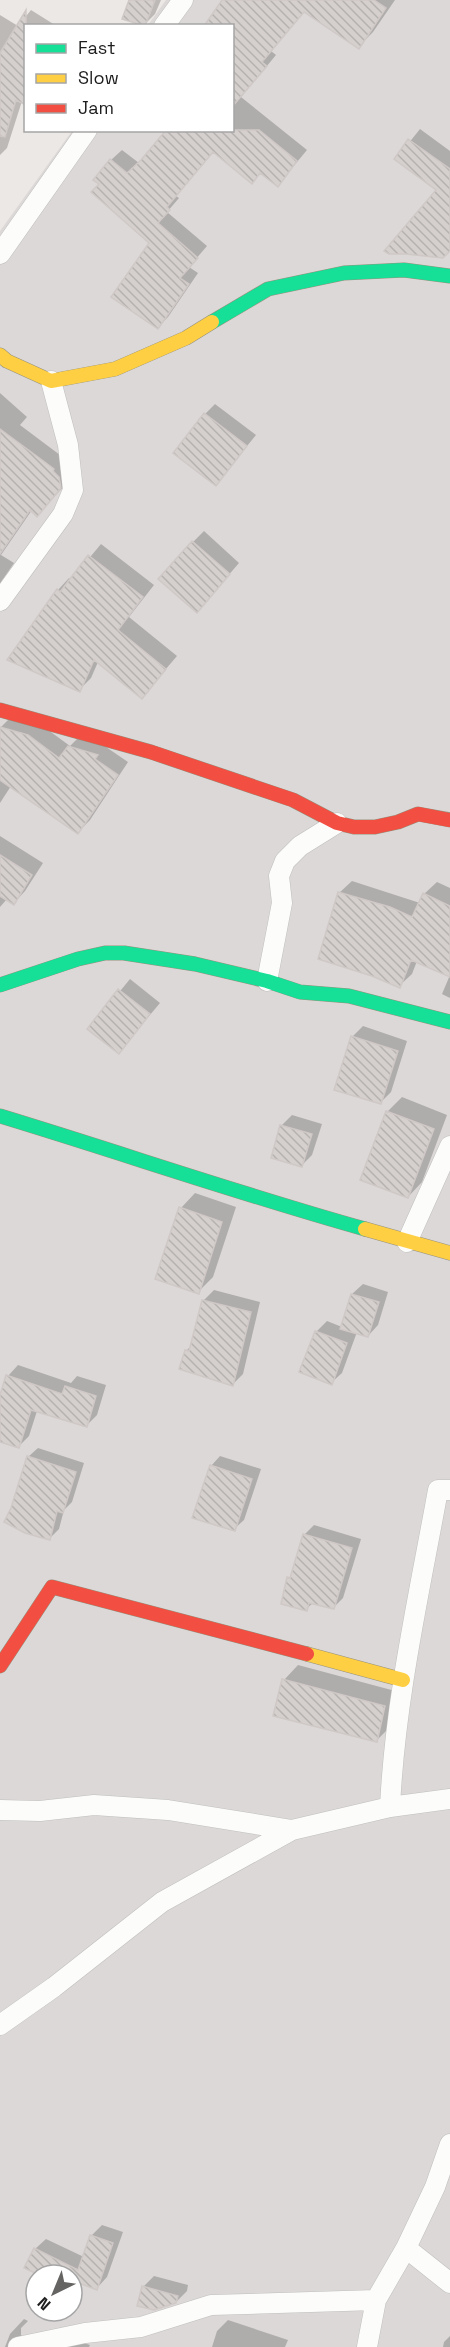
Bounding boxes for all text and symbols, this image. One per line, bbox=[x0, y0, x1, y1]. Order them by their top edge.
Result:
legend bbox=[24, 24, 234, 132]
text: Fast bbox=[78, 36, 115, 59]
text: Slow bbox=[78, 66, 119, 89]
text: Jam bbox=[78, 96, 114, 119]
north arrow bbox=[24, 2263, 84, 2323]
text: N bbox=[33, 2292, 55, 2315]

